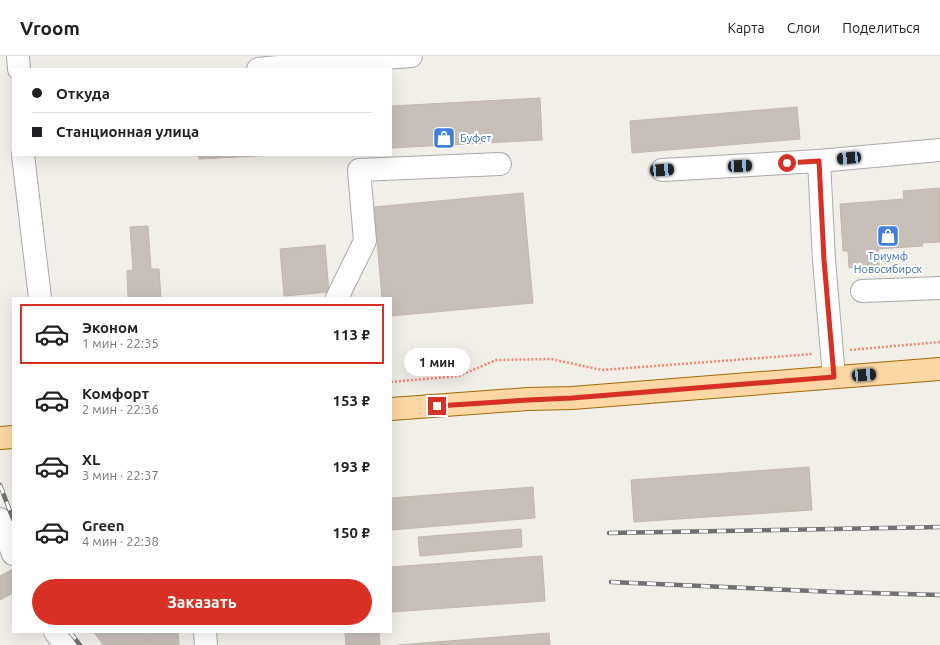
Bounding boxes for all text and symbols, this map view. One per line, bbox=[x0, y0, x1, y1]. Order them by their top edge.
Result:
text: Vroom bbox=[20, 17, 80, 39]
text: Карта bbox=[727, 20, 765, 36]
text: Слои bbox=[787, 20, 820, 36]
text: Поделиться bbox=[842, 20, 920, 36]
text: Откуда bbox=[56, 85, 110, 102]
text: Станционная улица bbox=[56, 123, 199, 140]
shop icon: Буфет bbox=[431, 125, 457, 151]
place label: Буфет bbox=[460, 132, 491, 144]
car bbox=[837, 151, 861, 165]
route start bbox=[778, 154, 796, 172]
car bbox=[728, 159, 752, 173]
car bbox=[650, 163, 674, 177]
shop icon: Триумф Новосибирск bbox=[875, 223, 901, 249]
place label: Триумф Новосибирск bbox=[854, 250, 923, 275]
icon: car bbox=[34, 316, 70, 352]
text: Эконом bbox=[82, 319, 138, 336]
text: 113 ₽ bbox=[333, 326, 370, 343]
text: 1 мин · 22:35 bbox=[82, 336, 159, 350]
callout: 1 мин bbox=[404, 348, 470, 376]
text: 1 мин bbox=[419, 355, 455, 369]
car bbox=[852, 368, 876, 382]
icon: car bbox=[34, 382, 70, 418]
text: Комфорт bbox=[82, 385, 149, 402]
text: 153 ₽ bbox=[333, 392, 370, 409]
route end bbox=[428, 397, 446, 415]
text: 2 мин · 22:36 bbox=[82, 402, 159, 416]
icon: car bbox=[34, 448, 70, 484]
text: XL bbox=[82, 451, 100, 468]
text: 193 ₽ bbox=[333, 458, 370, 475]
text: 3 мин · 22:37 bbox=[82, 468, 159, 482]
icon: car bbox=[34, 514, 70, 550]
text: Green bbox=[82, 517, 124, 534]
text: 150 ₽ bbox=[333, 524, 370, 541]
text: 4 мин · 22:38 bbox=[82, 534, 159, 548]
button: Заказать bbox=[32, 579, 372, 625]

